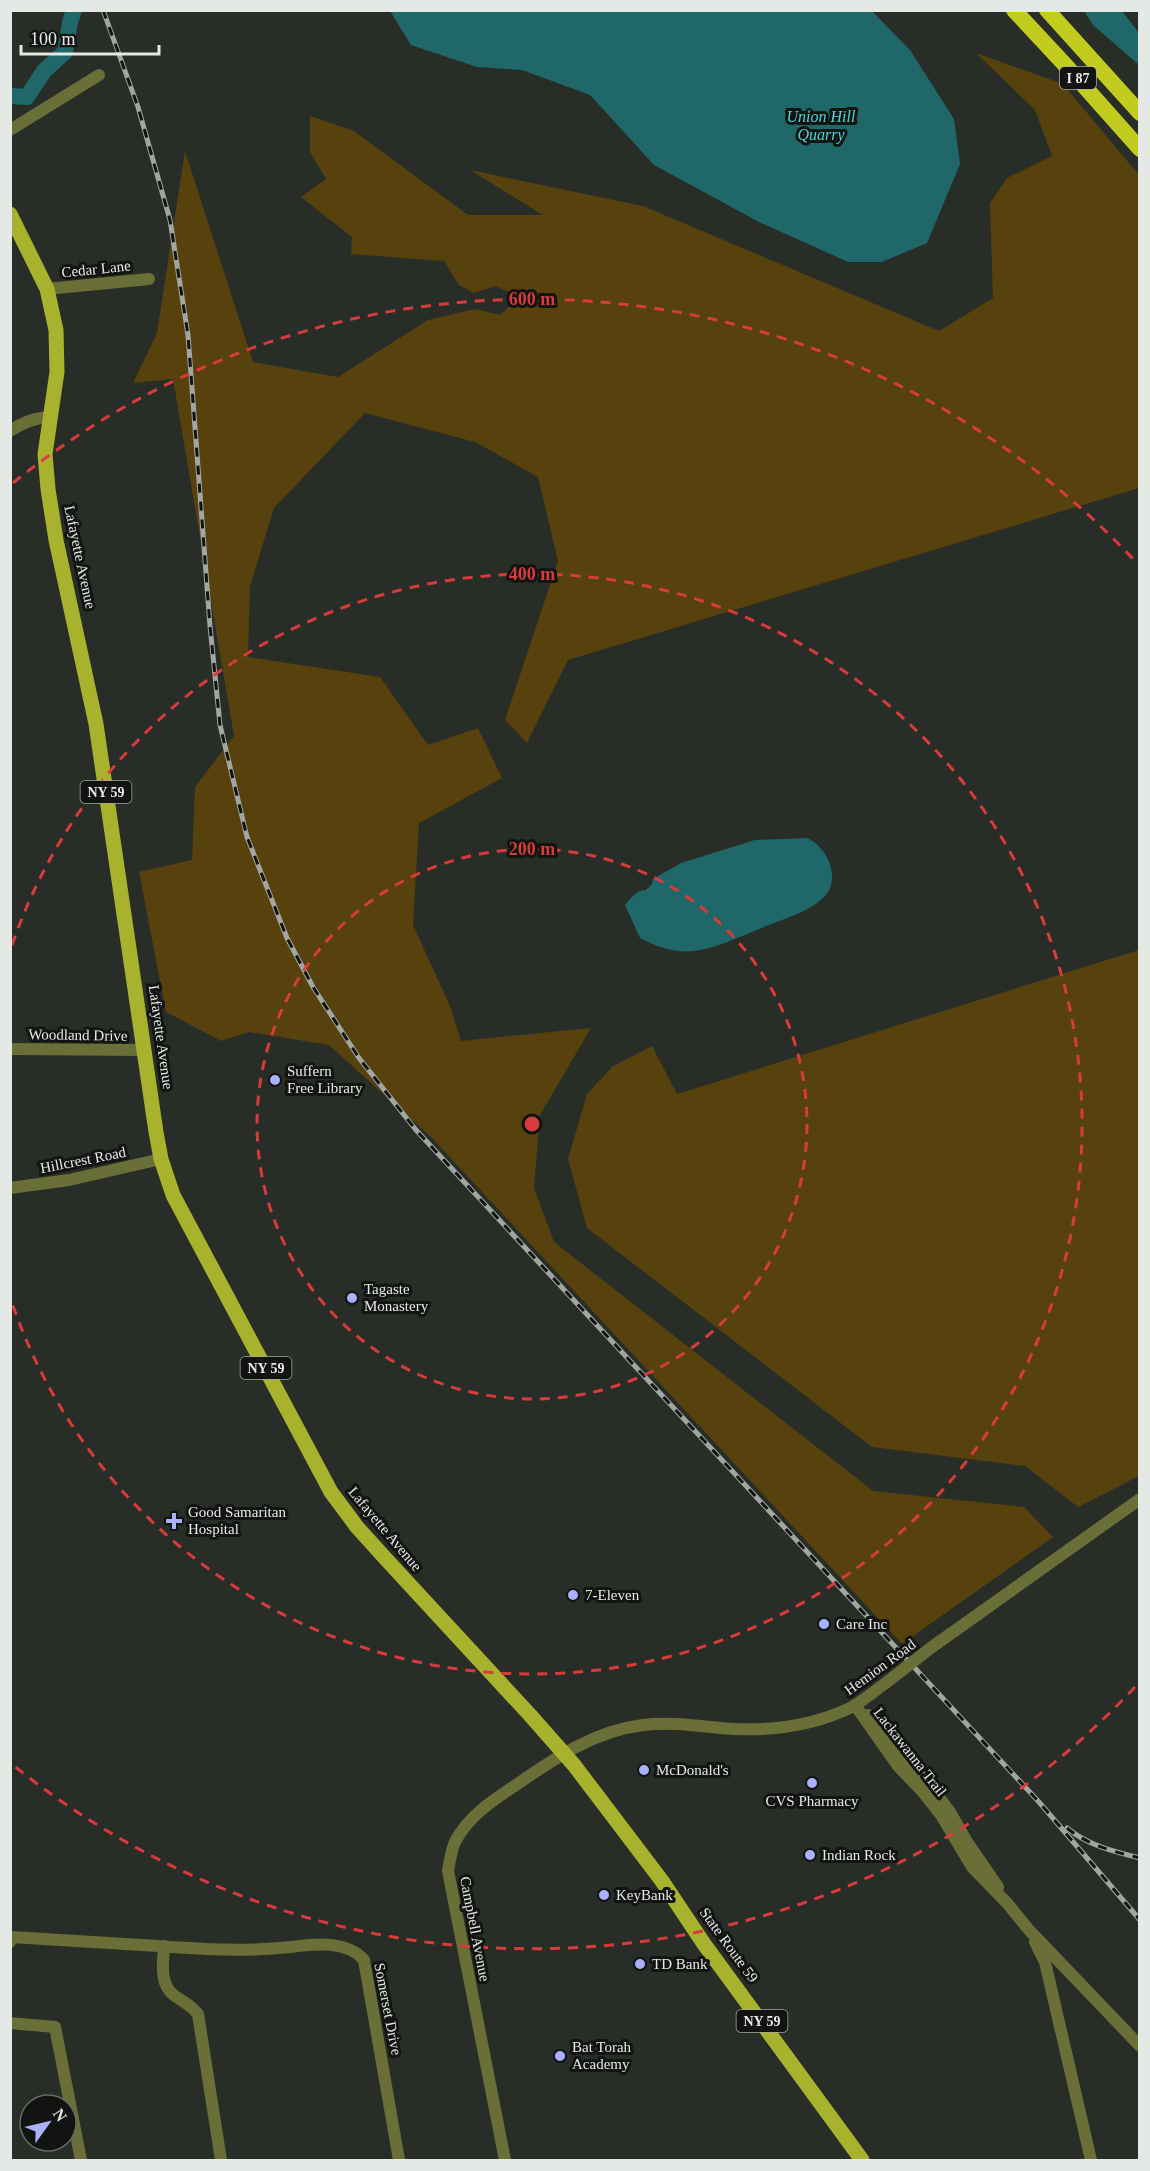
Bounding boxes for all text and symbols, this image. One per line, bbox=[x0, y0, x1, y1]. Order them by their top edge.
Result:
scale bar bbox=[21, 18, 159, 56]
text: 100 m bbox=[30, 29, 76, 49]
road number: I 87 bbox=[1060, 67, 1096, 89]
water label: Union Hill Quarry bbox=[787, 108, 856, 144]
street label: Cedar Lane bbox=[61, 257, 132, 281]
text: 600 m bbox=[509, 289, 555, 309]
street label: Lafayette Avenue bbox=[61, 504, 99, 610]
text: 400 m bbox=[509, 564, 555, 584]
road number: NY 59 bbox=[80, 781, 132, 803]
text: 200 m bbox=[509, 839, 555, 859]
street label: Lafayette Avenue bbox=[146, 984, 176, 1090]
street label: Woodland Drive bbox=[28, 1026, 128, 1044]
place label: Suffern Free Library bbox=[287, 1063, 363, 1096]
marker: Suffern Free Library bbox=[268, 1073, 282, 1087]
centre of rings bbox=[522, 1114, 542, 1134]
street label: Hillcrest Road bbox=[39, 1144, 128, 1176]
place label: Tagaste Monastery bbox=[364, 1281, 429, 1314]
marker: Tagaste Monastery bbox=[345, 1291, 359, 1305]
road number: NY 59 bbox=[240, 1357, 292, 1379]
street label: Lafayette Avenue bbox=[345, 1484, 425, 1575]
place label: Good Samaritan Hospital bbox=[188, 1504, 286, 1537]
marker: Good Samaritan Hospital bbox=[165, 1512, 183, 1530]
place label: 7-Eleven bbox=[585, 1587, 640, 1603]
marker: 7-Eleven bbox=[566, 1588, 580, 1602]
place label: Care Inc bbox=[836, 1616, 888, 1632]
marker: Care Inc bbox=[817, 1617, 831, 1631]
street label: Hemion Road bbox=[841, 1636, 919, 1698]
street label: Lackawanna Trail bbox=[870, 1705, 950, 1799]
place label: McDonald's bbox=[656, 1762, 729, 1778]
marker: McDonald's bbox=[637, 1763, 651, 1777]
marker: CVS Pharmacy bbox=[805, 1776, 819, 1790]
place label: CVS Pharmacy bbox=[766, 1793, 859, 1809]
place label: Indian Rock bbox=[822, 1847, 896, 1863]
marker: Indian Rock bbox=[803, 1848, 817, 1862]
street label: Campbell Avenue bbox=[457, 1875, 493, 1983]
place label: KeyBank bbox=[616, 1887, 673, 1903]
marker: KeyBank bbox=[597, 1888, 611, 1902]
street label: State Route 59 bbox=[697, 1905, 761, 1985]
place label: TD Bank bbox=[652, 1956, 708, 1972]
marker: TD Bank bbox=[633, 1957, 647, 1971]
street label: Somerset Drive bbox=[371, 1961, 405, 2057]
road number: NY 59 bbox=[736, 2010, 788, 2032]
place label: Bat Torah Academy bbox=[572, 2039, 632, 2072]
marker: Bat Torah Academy bbox=[553, 2049, 567, 2063]
north arrow bbox=[18, 2093, 78, 2153]
text: N bbox=[50, 2105, 71, 2125]

